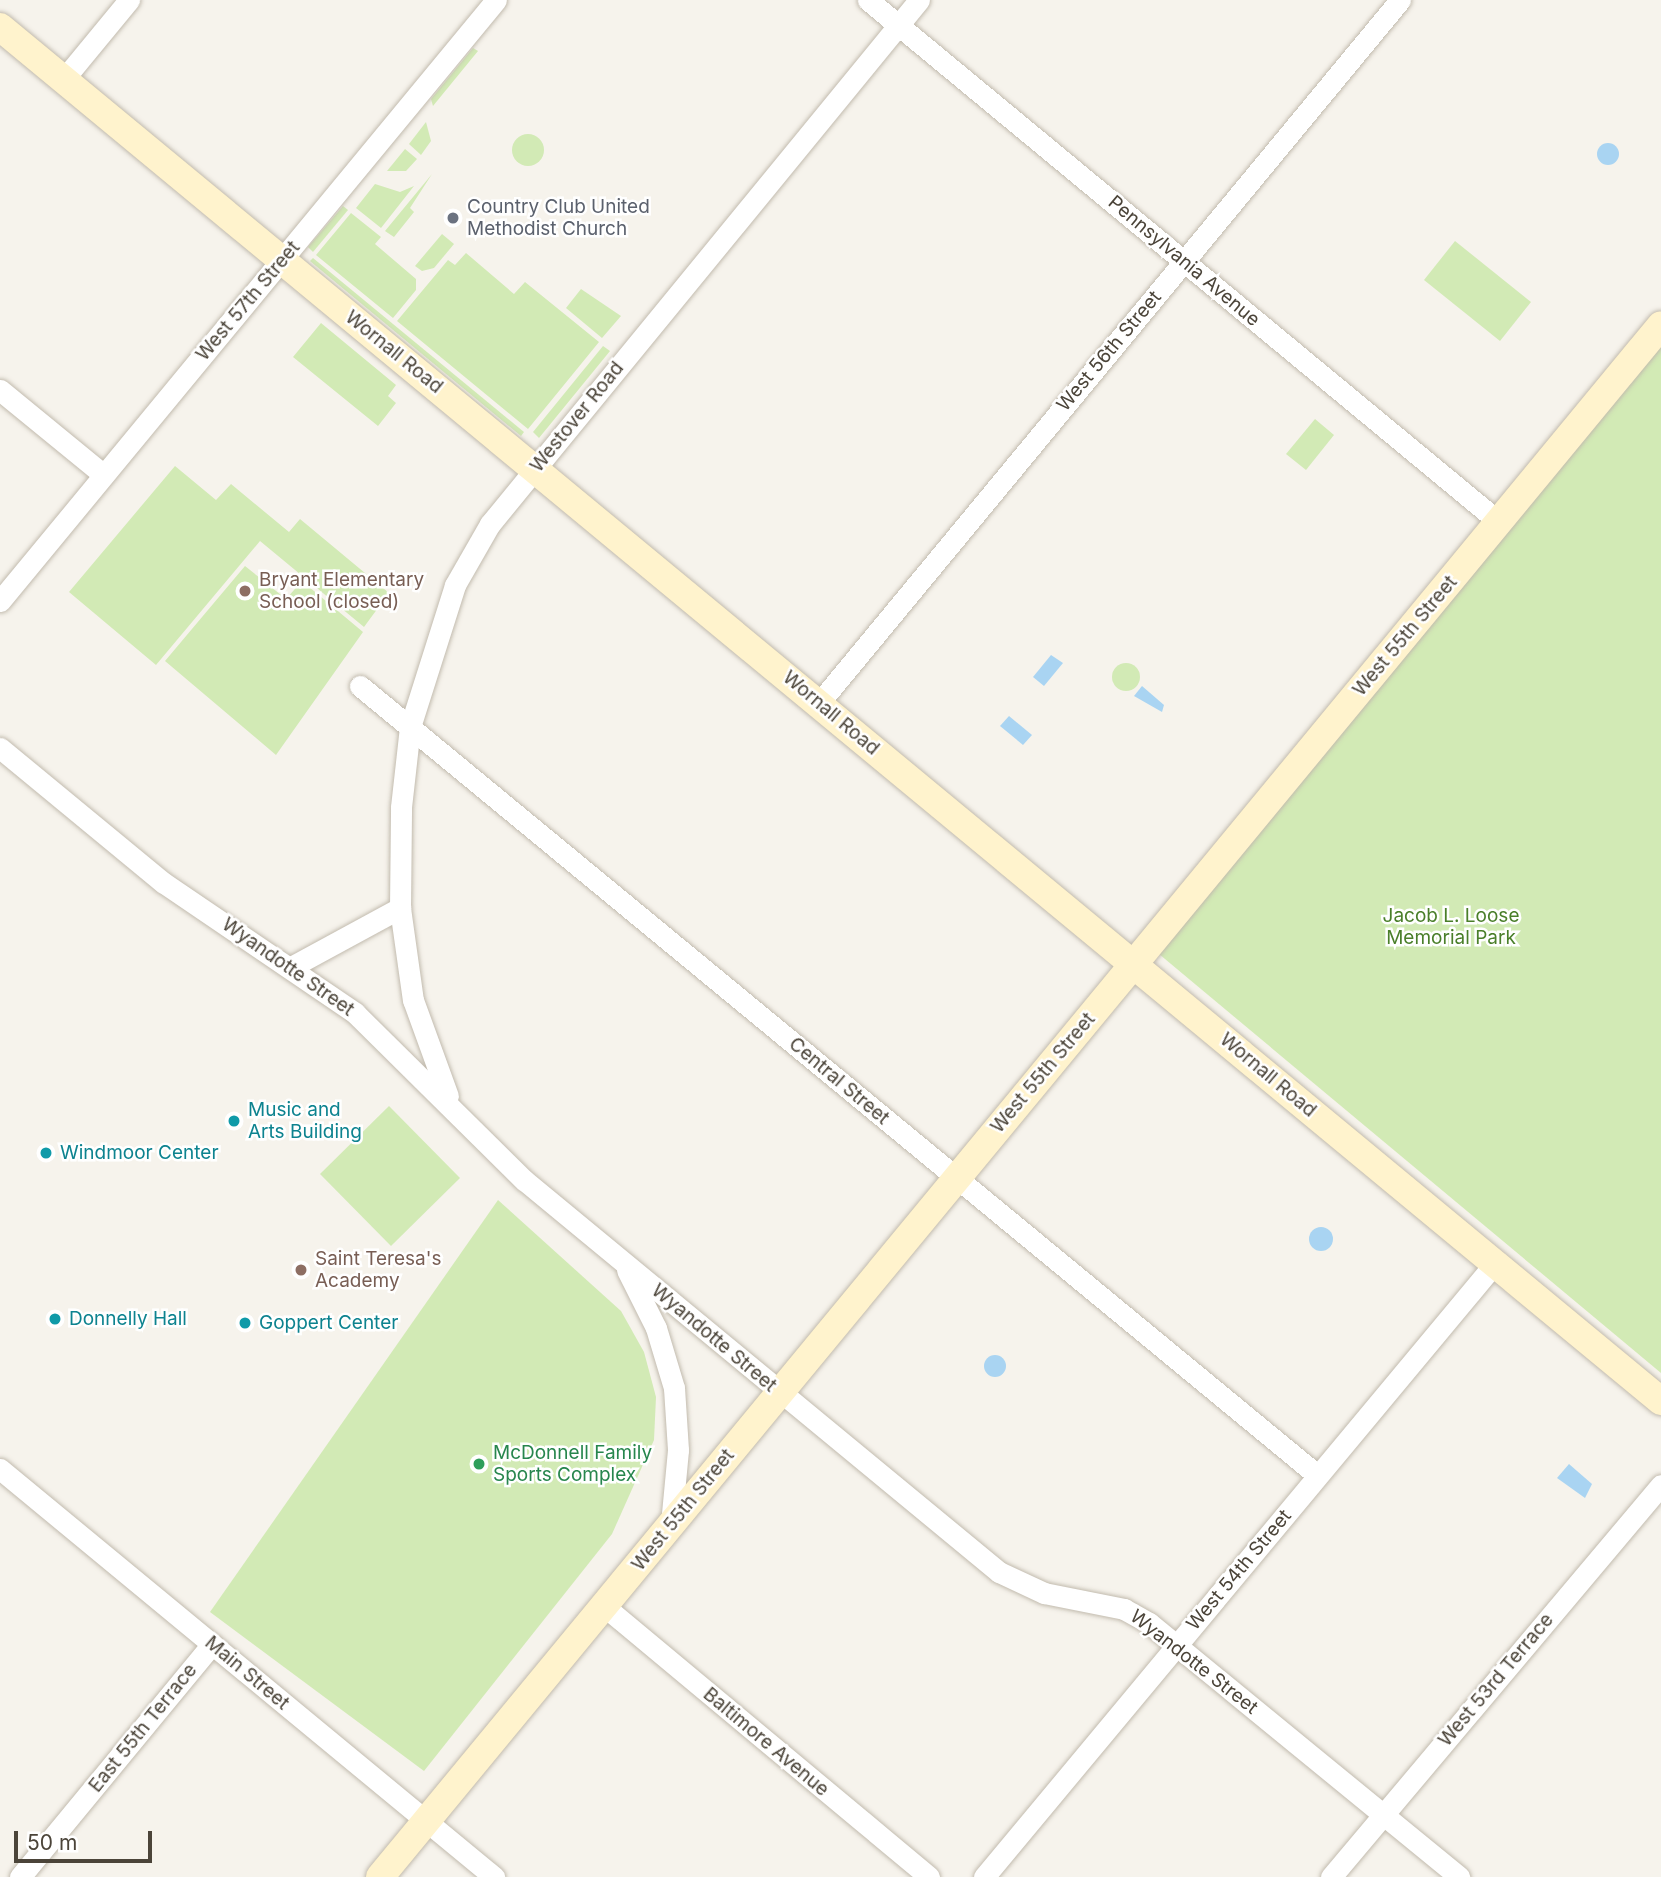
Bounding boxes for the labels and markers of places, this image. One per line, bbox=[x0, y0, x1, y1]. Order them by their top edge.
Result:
place label: Country Club United Methodist Church bbox=[467, 196, 650, 240]
marker: Country Club United Methodist Church bbox=[445, 210, 461, 226]
place label: Bryant Elementary School (closed) bbox=[259, 569, 424, 613]
marker: Bryant Elementary School (closed) bbox=[237, 583, 253, 599]
place label: Music and Arts Building bbox=[248, 1099, 362, 1143]
marker: Music and Arts Building bbox=[226, 1113, 242, 1129]
place label: Windmoor Center bbox=[60, 1142, 219, 1164]
marker: Windmoor Center bbox=[38, 1145, 54, 1161]
place label: Saint Teresa's Academy bbox=[315, 1248, 441, 1292]
marker: Saint Teresa's Academy bbox=[293, 1262, 309, 1278]
place label: Donnelly Hall bbox=[69, 1308, 187, 1330]
marker: Donnelly Hall bbox=[47, 1311, 63, 1327]
place label: Goppert Center bbox=[259, 1312, 398, 1334]
marker: Goppert Center bbox=[237, 1315, 253, 1331]
place label: McDonnell Family Sports Complex bbox=[493, 1442, 652, 1486]
marker: McDonnell Family Sports Complex bbox=[471, 1456, 487, 1472]

